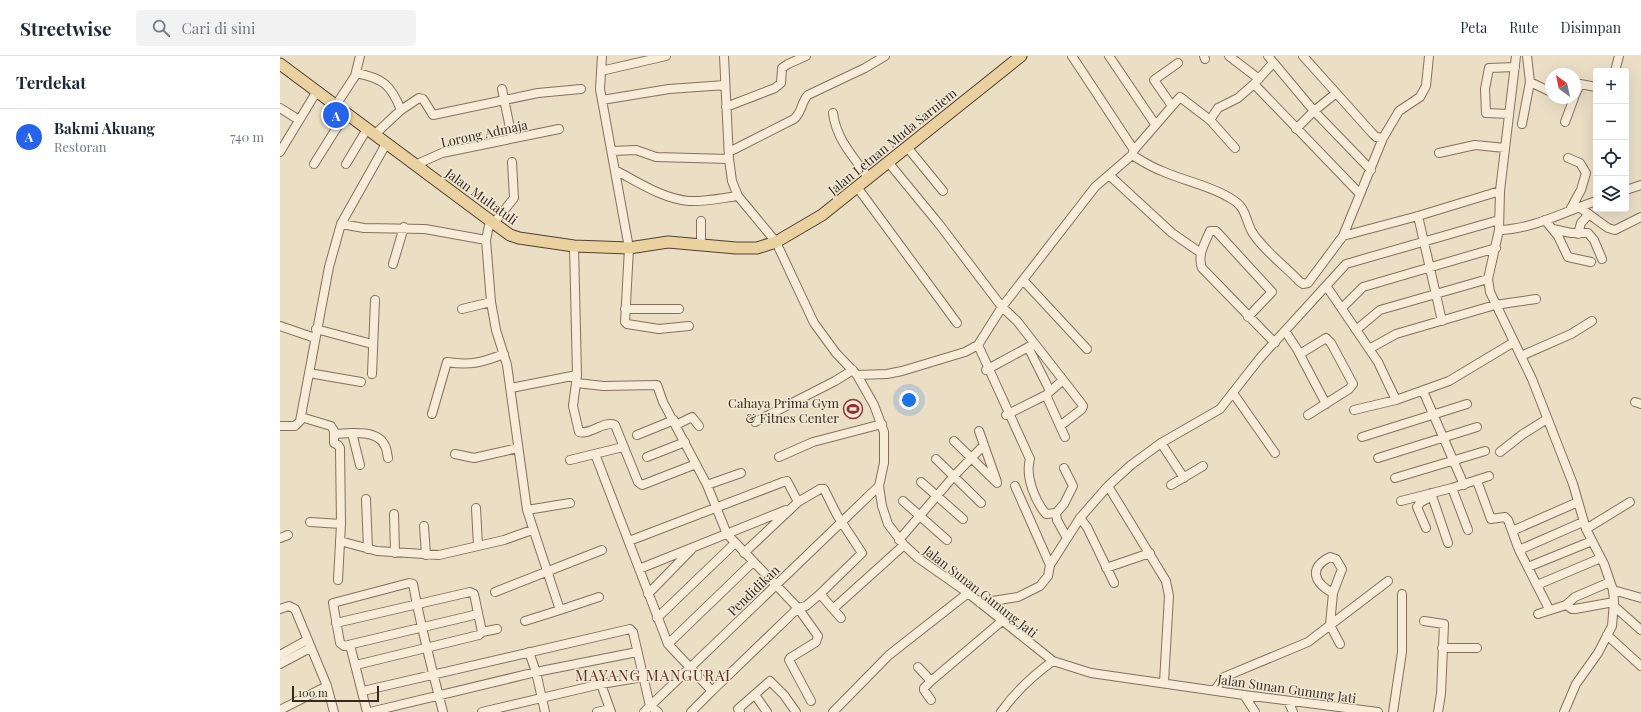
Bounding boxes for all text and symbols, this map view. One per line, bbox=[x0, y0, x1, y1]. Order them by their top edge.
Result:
search box bbox=[136, 10, 416, 46]
text: Streetwise bbox=[20, 15, 112, 41]
icon: search bbox=[150, 17, 172, 39]
text: Cari di sini bbox=[182, 18, 255, 38]
text: Peta bbox=[1460, 18, 1487, 37]
text: Rute bbox=[1509, 18, 1539, 37]
text: Disimpan bbox=[1561, 18, 1621, 37]
north arrow bbox=[1545, 68, 1581, 104]
map controls bbox=[1593, 68, 1629, 212]
button: + bbox=[1593, 68, 1629, 104]
text: Terdekat bbox=[16, 71, 86, 93]
street label: Jalan Letnan Muda Sarniem bbox=[824, 84, 960, 199]
pin: A bbox=[323, 100, 349, 130]
button: − bbox=[1593, 104, 1629, 140]
street label: Lorong Admaja bbox=[439, 115, 530, 151]
text: Bakmi Akuang bbox=[54, 118, 155, 138]
text: A bbox=[25, 128, 33, 145]
text: 740 m bbox=[230, 128, 264, 145]
text: Restoran bbox=[54, 138, 107, 155]
button: locate bbox=[1593, 140, 1629, 176]
street label: Jalan Multatuli bbox=[442, 164, 521, 228]
button: layers bbox=[1593, 176, 1629, 212]
your location bbox=[899, 390, 919, 410]
place label: Cahaya Prima Gym & Fitnes Center bbox=[728, 394, 839, 426]
sports icon: Cahaya Prima Gym & Fitnes Center bbox=[842, 398, 864, 420]
street label: Jalan Sunan Gunung Jati bbox=[920, 541, 1042, 641]
street label: Pendidikan bbox=[723, 561, 783, 619]
district label: MAYANG MANGURAI bbox=[575, 665, 731, 685]
street label: Jalan Sunan Gunung Jati bbox=[1216, 670, 1358, 706]
scale bar bbox=[292, 684, 379, 703]
text: 100 m bbox=[298, 685, 328, 700]

